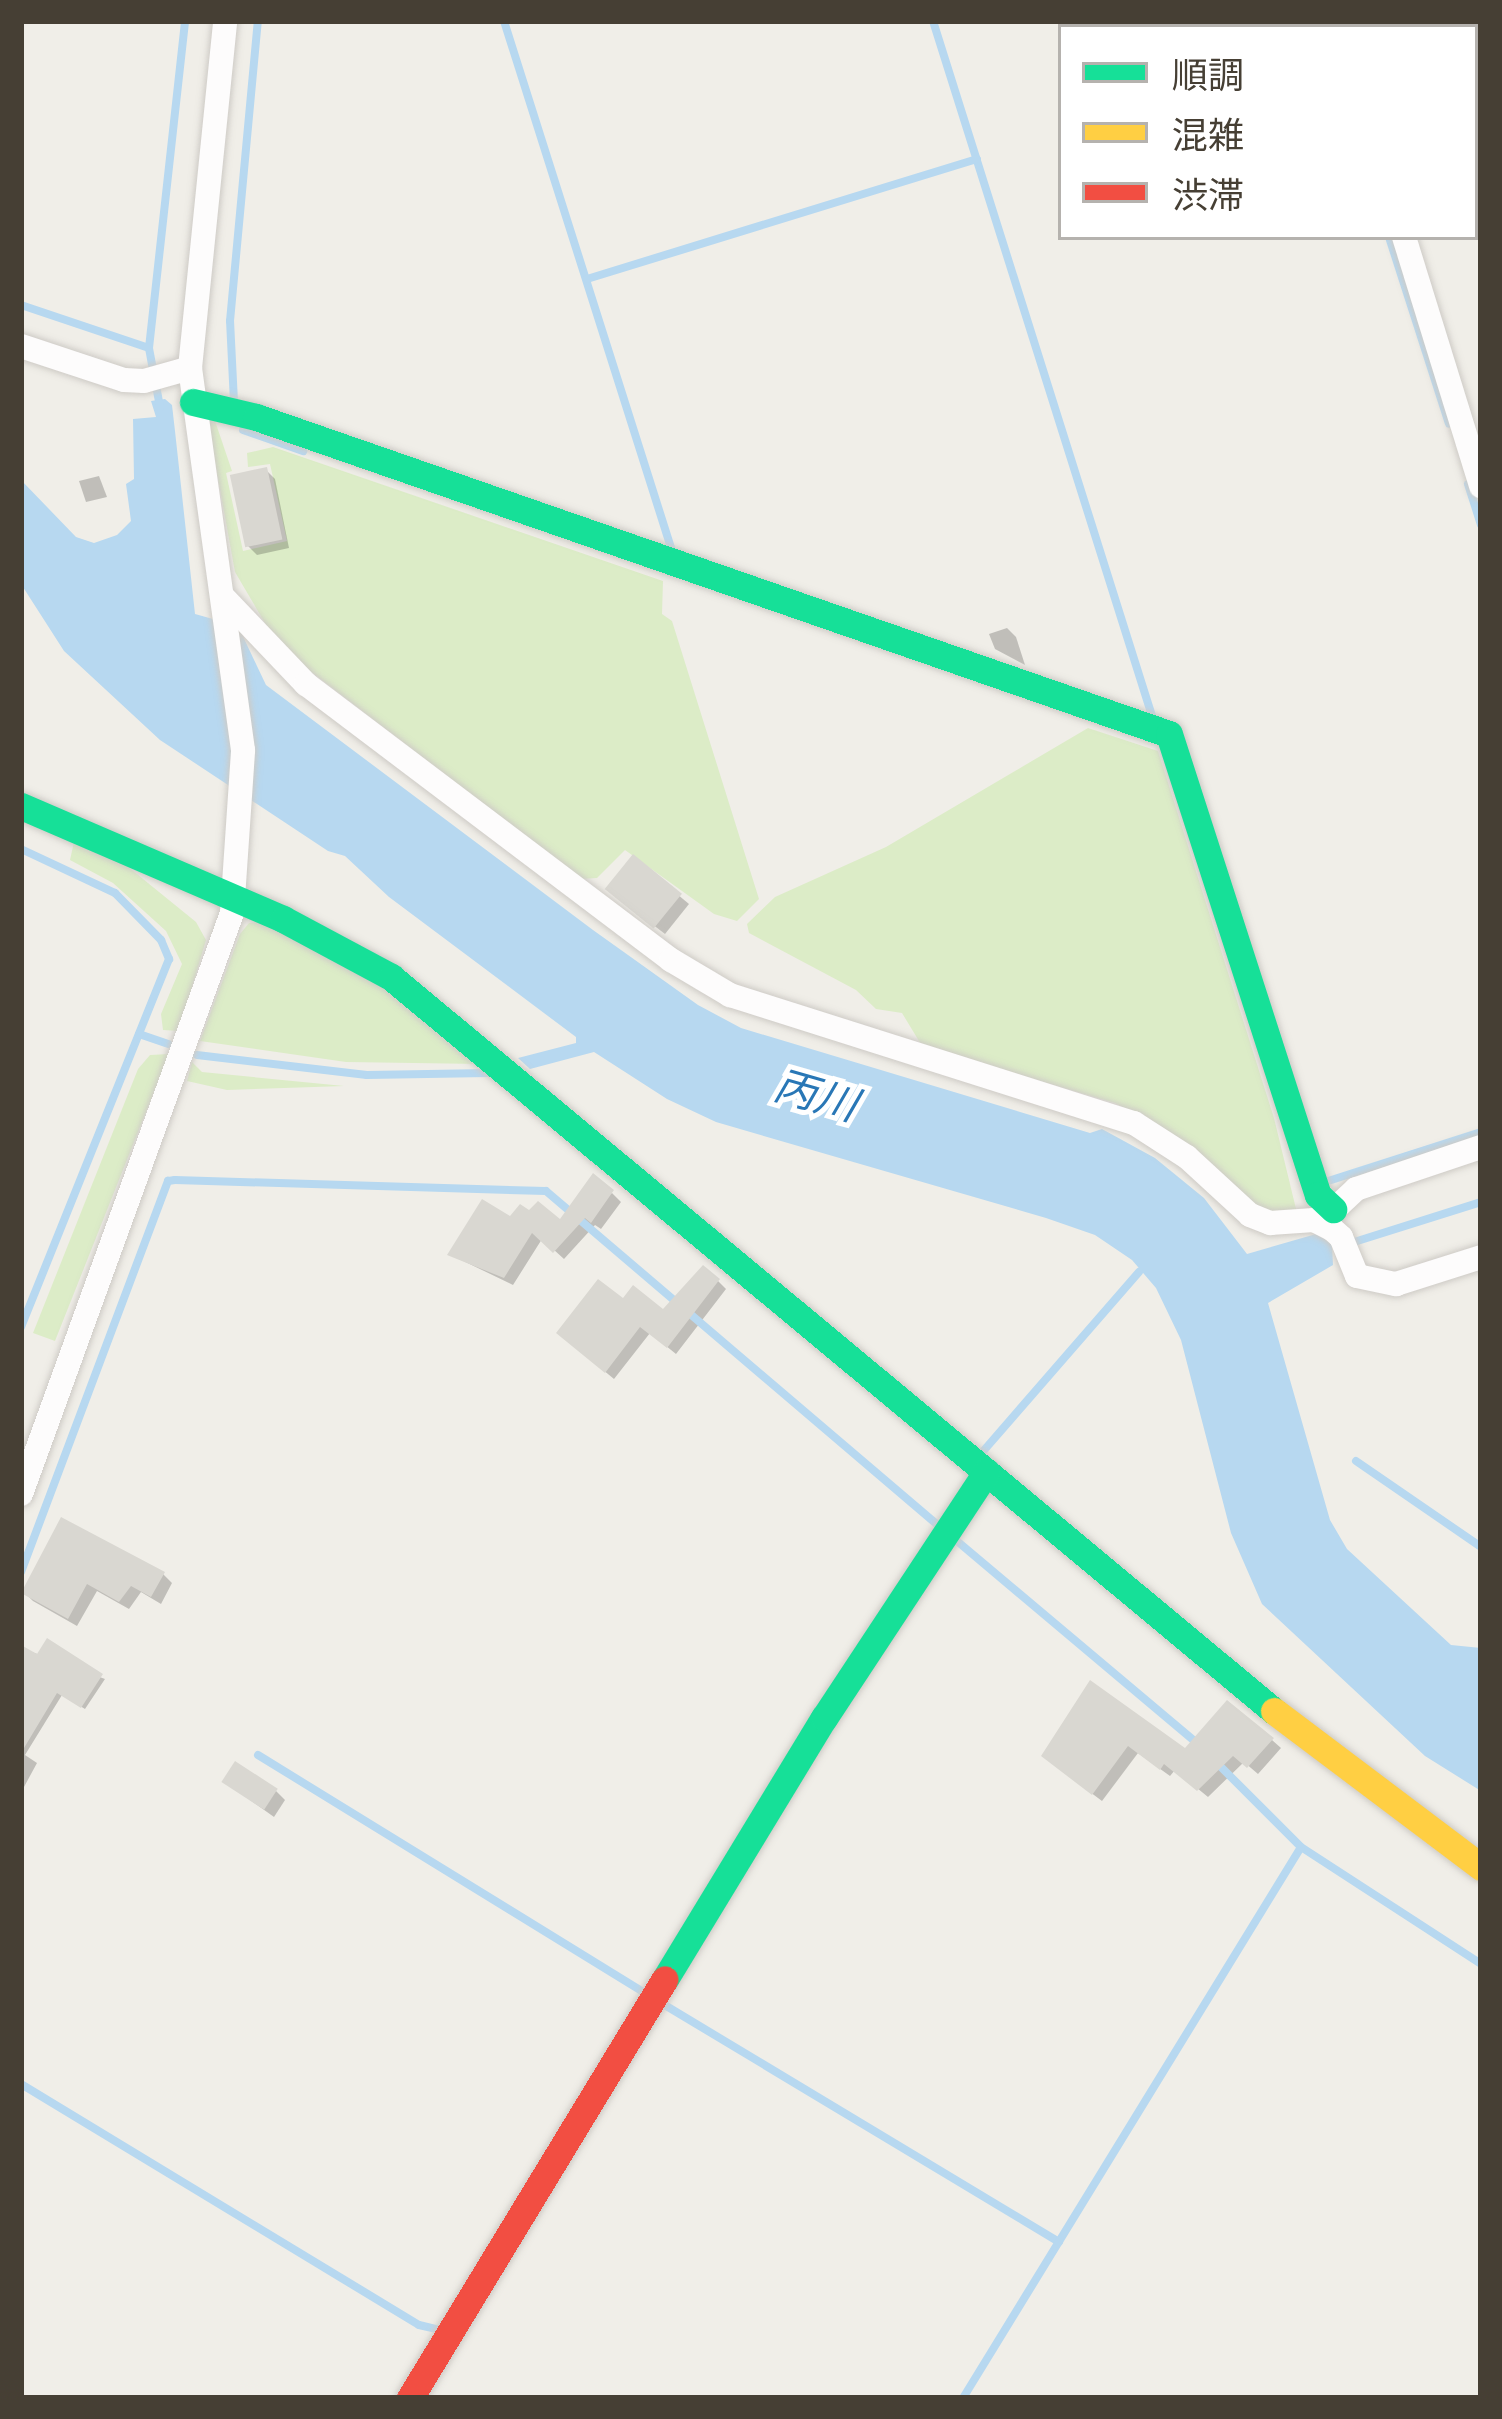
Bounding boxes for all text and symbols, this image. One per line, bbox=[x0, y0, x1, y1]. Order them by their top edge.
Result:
legend bbox=[1058, 24, 1478, 240]
text: 順調 bbox=[1172, 51, 1244, 98]
text: 混雑 bbox=[1172, 111, 1244, 158]
text: 渋滞 bbox=[1172, 171, 1244, 218]
water label: 丙川 bbox=[769, 1059, 863, 1131]

